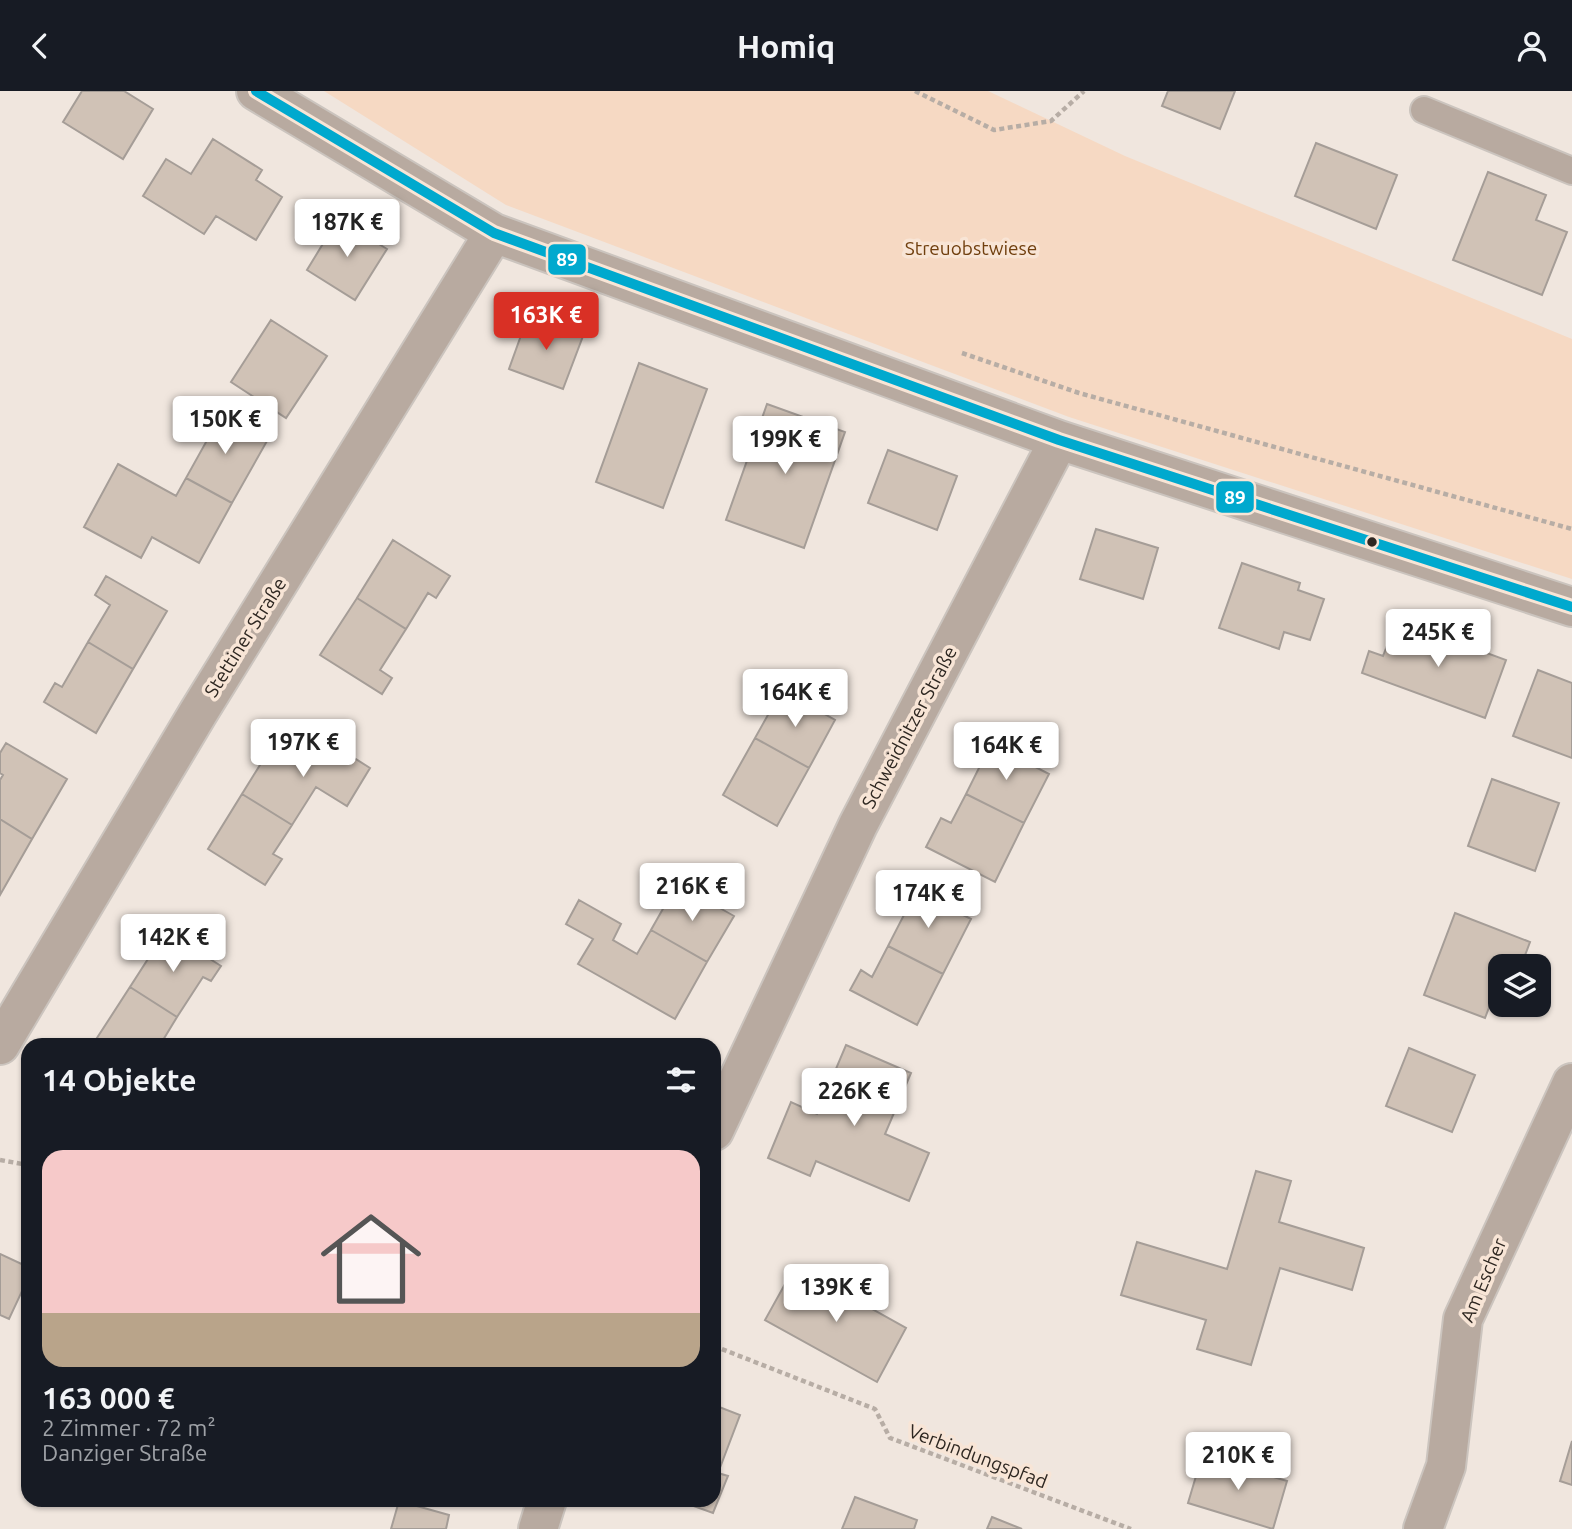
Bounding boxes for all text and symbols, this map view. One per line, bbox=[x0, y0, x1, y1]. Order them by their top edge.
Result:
icon: back bbox=[21, 27, 59, 65]
icon: person bbox=[1513, 27, 1551, 65]
text: Homiq bbox=[737, 28, 835, 64]
pin: 187K € bbox=[290, 199, 404, 259]
text: 187K € bbox=[311, 209, 383, 234]
park label: Streuobstwiese bbox=[905, 237, 1037, 259]
line badge: 89 bbox=[547, 243, 587, 276]
text: 89 bbox=[556, 248, 578, 270]
pin: 163K € bbox=[489, 293, 603, 352]
text: 163K € bbox=[510, 302, 582, 327]
pin: 150K € bbox=[168, 397, 282, 456]
text: 150K € bbox=[189, 406, 261, 431]
pin: 199K € bbox=[728, 417, 842, 476]
text: 199K € bbox=[749, 426, 821, 451]
line badge: 89 bbox=[1215, 480, 1255, 514]
text: 89 bbox=[1224, 486, 1246, 508]
unlabelled marker bbox=[1365, 535, 1379, 549]
street label: Stettiner Straße bbox=[199, 573, 291, 701]
pin: 245K € bbox=[1381, 609, 1495, 669]
text: 245K € bbox=[1402, 619, 1474, 644]
street label: Schweidnitzer Straße bbox=[857, 642, 961, 812]
pin: 164K € bbox=[738, 669, 852, 729]
text: 164K € bbox=[759, 679, 831, 704]
pin: 197K € bbox=[246, 719, 360, 779]
pin: 164K € bbox=[949, 723, 1063, 782]
text: 197K € bbox=[267, 729, 339, 754]
text: 164K € bbox=[970, 732, 1042, 757]
pin: 216K € bbox=[635, 863, 749, 923]
pin: 174K € bbox=[871, 871, 985, 930]
text: 216K € bbox=[656, 873, 728, 898]
text: 174K € bbox=[892, 880, 964, 905]
pin: 142K € bbox=[116, 915, 230, 974]
text: 142K € bbox=[137, 924, 209, 949]
map controls bbox=[1488, 954, 1551, 1017]
button: layers bbox=[1488, 954, 1551, 1017]
icon: filters bbox=[662, 1061, 700, 1099]
text: 14 Objekte bbox=[42, 1063, 197, 1097]
pin: 226K € bbox=[797, 1069, 911, 1128]
text: 226K € bbox=[818, 1078, 890, 1103]
icon: home bbox=[308, 1196, 434, 1322]
street label: Am Escher bbox=[1455, 1235, 1511, 1325]
pin: 139K € bbox=[779, 1265, 893, 1324]
text: 139K € bbox=[800, 1274, 872, 1299]
text: 163 000 € bbox=[42, 1381, 175, 1415]
text: 2 Zimmer · 72 m² bbox=[42, 1415, 216, 1440]
street label: Verbindungspfad bbox=[906, 1419, 1050, 1493]
pin: 210K € bbox=[1181, 1433, 1295, 1492]
text: Danziger Straße bbox=[42, 1440, 207, 1465]
text: 210K € bbox=[1202, 1442, 1274, 1467]

